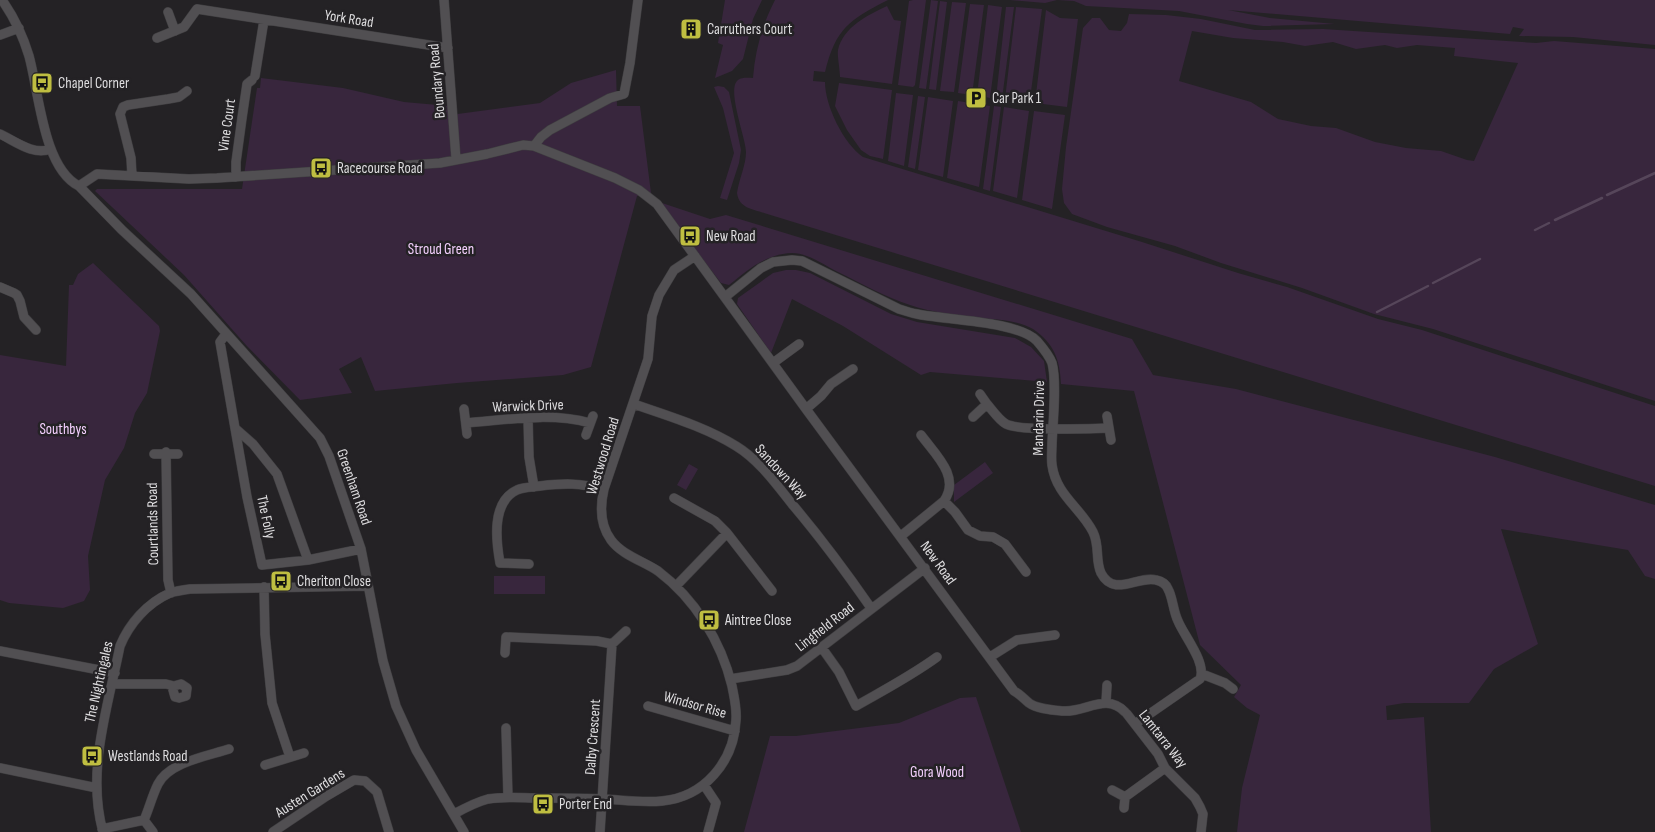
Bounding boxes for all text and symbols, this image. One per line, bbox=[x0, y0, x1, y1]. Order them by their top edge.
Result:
street label: York Road bbox=[323, 6, 375, 32]
building icon: Carruthers Court bbox=[679, 17, 703, 41]
place label: Carruthers Court bbox=[707, 20, 793, 39]
street label: Boundary Road bbox=[424, 43, 450, 119]
bus stop icon: Chapel Corner bbox=[30, 71, 54, 95]
place label: Chapel Corner bbox=[58, 74, 130, 93]
parking icon: Car Park 1 bbox=[964, 86, 988, 110]
place label: Car Park 1 bbox=[992, 89, 1042, 108]
street label: Vine Court bbox=[214, 97, 240, 153]
bus stop icon: Racecourse Road bbox=[309, 156, 333, 180]
place label: Racecourse Road bbox=[337, 159, 423, 178]
bus stop icon: New Road bbox=[678, 224, 702, 248]
place label: New Road bbox=[706, 227, 755, 246]
park label: Stroud Green bbox=[408, 240, 474, 259]
street label: Mandarin Drive bbox=[1029, 380, 1049, 456]
street label: Warwick Drive bbox=[492, 395, 564, 417]
street label: Westwood Road bbox=[582, 415, 624, 497]
park label: Southbys bbox=[39, 420, 87, 439]
street label: Sandown Way bbox=[750, 440, 812, 504]
street label: Greenham Road bbox=[332, 446, 376, 528]
street label: Courtlands Road bbox=[143, 482, 163, 566]
street label: The Folly bbox=[252, 494, 280, 541]
street label: New Road bbox=[916, 537, 960, 589]
bus stop icon: Cheriton Close bbox=[269, 569, 293, 593]
place label: Cheriton Close bbox=[297, 572, 371, 591]
street label: Lingfield Road bbox=[792, 598, 858, 656]
bus stop icon: Aintree Close bbox=[697, 608, 721, 632]
place label: Aintree Close bbox=[724, 611, 792, 630]
street label: The Nightingales bbox=[80, 639, 118, 725]
street label: Windsor Rise bbox=[661, 687, 729, 723]
street label: Dalby Crescent bbox=[581, 698, 605, 776]
street label: Lamtarra Way bbox=[1134, 706, 1192, 772]
bus stop icon: Westlands Road bbox=[80, 744, 104, 768]
place label: Westlands Road bbox=[108, 747, 188, 766]
park label: Gora Wood bbox=[910, 763, 964, 782]
street label: Austen Gardens bbox=[271, 764, 348, 822]
bus stop icon: Porter End bbox=[531, 792, 555, 816]
place label: Porter End bbox=[559, 795, 612, 814]

